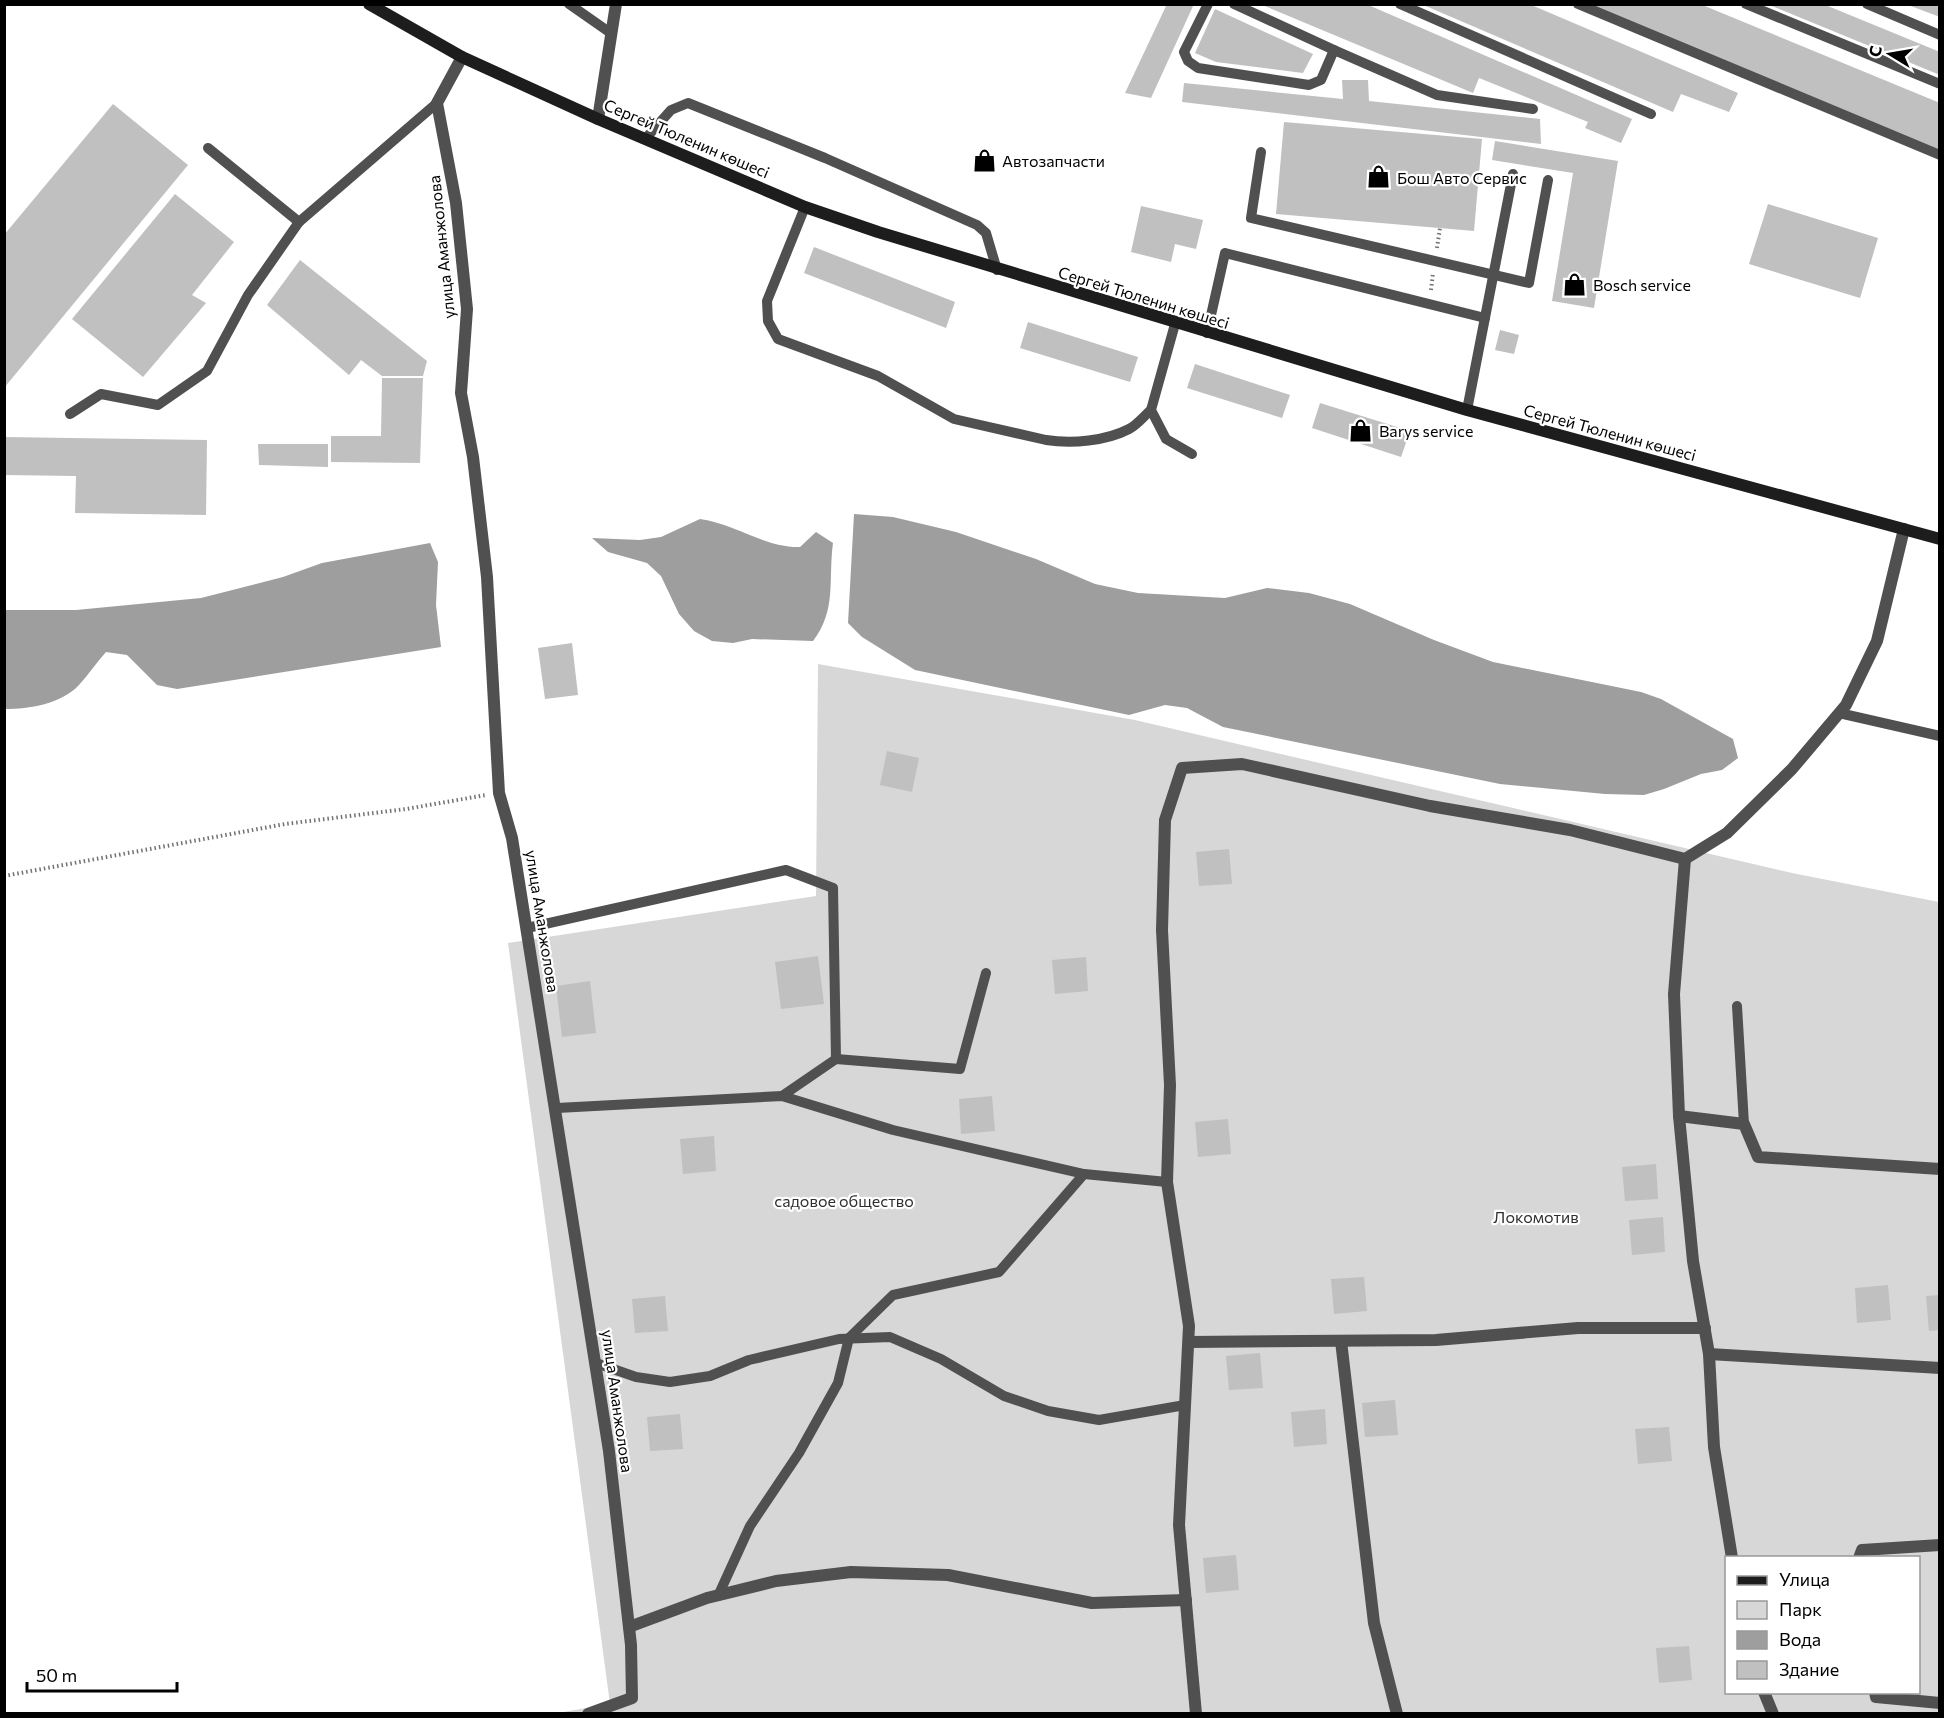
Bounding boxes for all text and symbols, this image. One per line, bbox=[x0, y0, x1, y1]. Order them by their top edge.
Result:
north arrow bbox=[1860, 24, 1920, 84]
text: С bbox=[1864, 44, 1885, 58]
street label: Сергей Тюленин көшесі bbox=[601, 94, 773, 182]
shop icon: Автозапчасти bbox=[971, 147, 997, 173]
place label: Автозапчасти bbox=[1002, 151, 1105, 170]
shop icon: Бош Авто Сервис bbox=[1366, 164, 1392, 190]
place label: Бош Авто Сервис bbox=[1397, 168, 1527, 187]
street label: улица Аманжолова bbox=[424, 174, 458, 320]
street label: Сергей Тюленин көшесі bbox=[1056, 262, 1232, 332]
shop icon: Bosch service bbox=[1562, 271, 1588, 297]
place label: Bosch service bbox=[1593, 275, 1691, 294]
street label: Сергей Тюленин көшесі bbox=[1522, 400, 1698, 464]
shop icon: Barys service bbox=[1348, 417, 1374, 443]
place label: Barys service bbox=[1379, 421, 1473, 440]
street label: улица Аманжолова bbox=[522, 848, 564, 994]
park label: садовое общество bbox=[774, 1191, 914, 1210]
park label: Локомотив bbox=[1493, 1207, 1579, 1226]
street label: улица Аманжолова bbox=[599, 1328, 637, 1474]
legend bbox=[1725, 1556, 1920, 1694]
text: Улица bbox=[1779, 1568, 1830, 1590]
text: Парк bbox=[1779, 1598, 1822, 1620]
text: Вода bbox=[1779, 1628, 1821, 1650]
scale bar bbox=[27, 1655, 177, 1693]
text: Здание bbox=[1779, 1658, 1839, 1680]
text: 50 m bbox=[36, 1664, 77, 1686]

